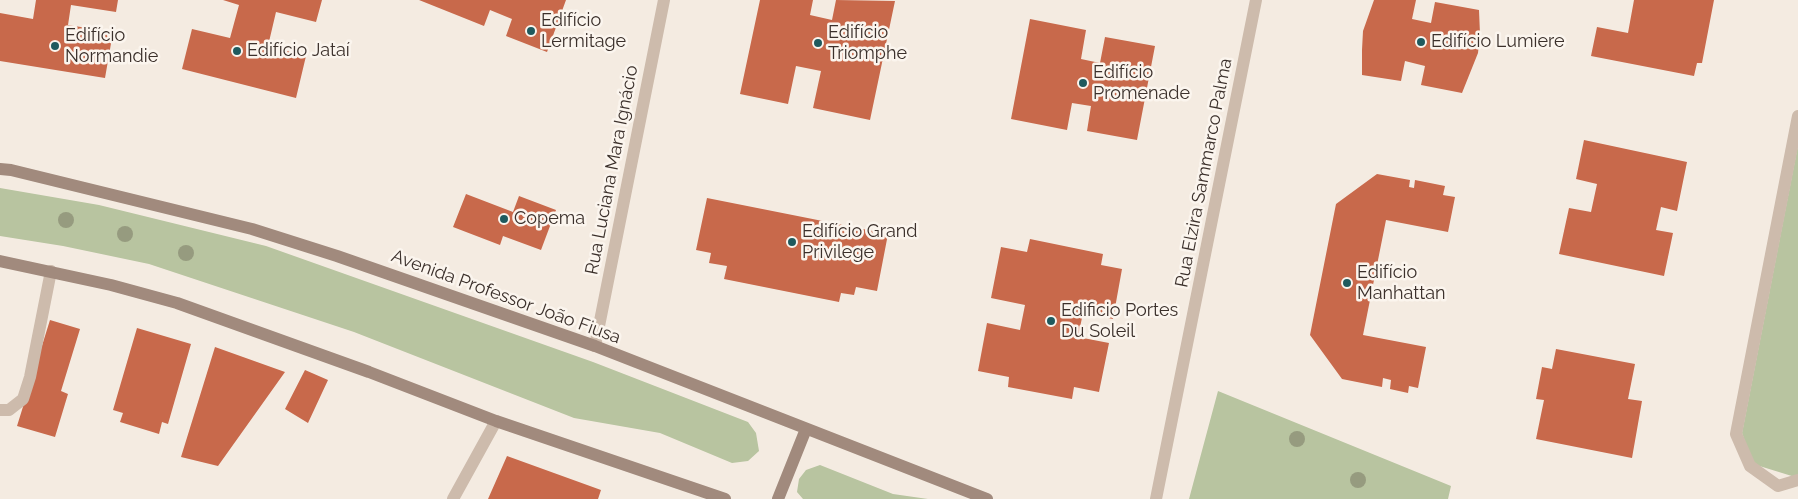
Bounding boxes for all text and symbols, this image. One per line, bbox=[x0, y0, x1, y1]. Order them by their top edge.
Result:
place label: Edifício Lermitage bbox=[541, 10, 626, 52]
place label: Edifício Triomphe bbox=[828, 22, 907, 64]
place label: Edifício Normandie bbox=[65, 25, 158, 68]
marker: Edifício Lermitage bbox=[525, 25, 537, 37]
place label: Edifício Lumiere bbox=[1431, 31, 1565, 53]
marker: Edifício Lumiere bbox=[1415, 36, 1427, 48]
marker: Edifício Triomphe bbox=[812, 37, 824, 49]
marker: Edifício Normandie bbox=[49, 40, 61, 52]
place label: Edifício Jataí bbox=[247, 40, 350, 62]
marker: Edifício Jataí bbox=[231, 45, 243, 57]
street label: Rua Elzira Sammarco Palma bbox=[1171, 57, 1237, 289]
place label: Edifício Promenade bbox=[1093, 62, 1190, 104]
street label: Rua Luciana Mara Ignácio bbox=[581, 63, 643, 277]
marker: Edifício Promenade bbox=[1077, 77, 1089, 89]
place label: Copema bbox=[514, 208, 585, 230]
marker: Copema bbox=[498, 213, 510, 225]
place label: Edifício Grand Privilege bbox=[802, 221, 917, 264]
marker: Edifício Grand Privilege bbox=[786, 236, 798, 248]
street label: Avenida Professor João Fiusa bbox=[388, 245, 624, 349]
place label: Edifício Manhattan bbox=[1357, 262, 1446, 304]
marker: Edifício Manhattan bbox=[1341, 277, 1353, 289]
place label: Edificio Portes Du Soleil bbox=[1061, 300, 1178, 342]
marker: Edificio Portes Du Soleil bbox=[1045, 315, 1057, 327]

